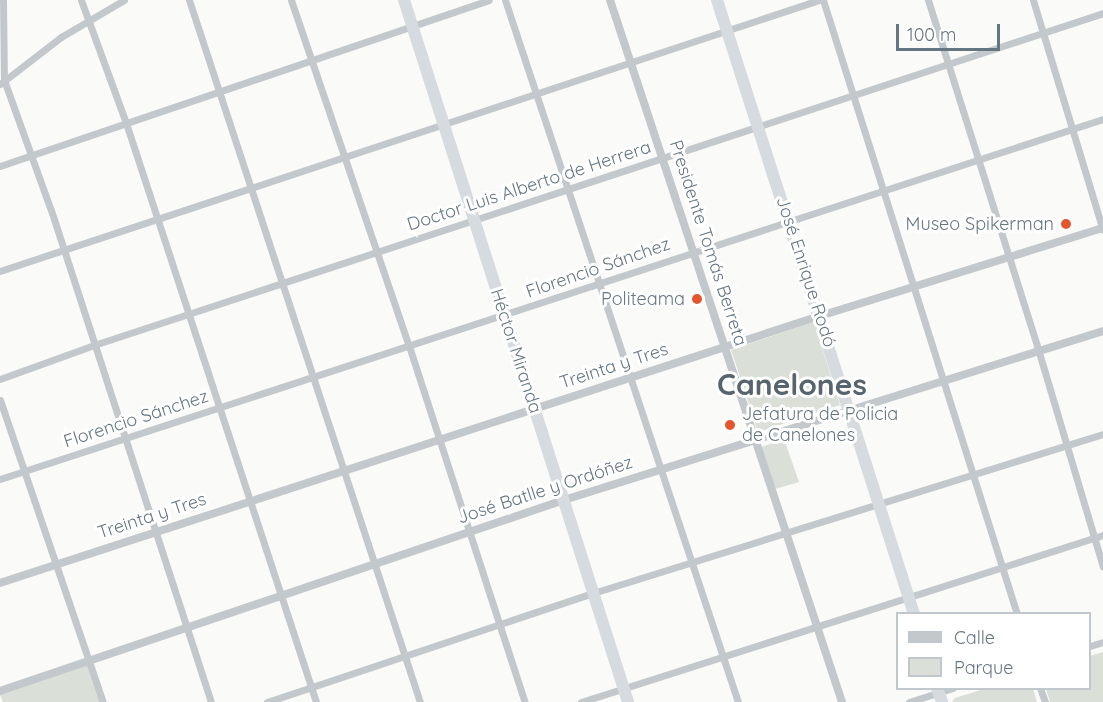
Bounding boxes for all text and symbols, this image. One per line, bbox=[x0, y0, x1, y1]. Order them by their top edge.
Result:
scale bar bbox=[899, 12, 1002, 50]
text: 100 m bbox=[907, 23, 956, 46]
street label: Doctor Luis Alberto de Herrera bbox=[404, 136, 654, 236]
street label: Presidente Tomás Berreta bbox=[664, 137, 752, 349]
street label: José Enrique Rodó bbox=[771, 194, 841, 350]
place label: Museo Spikerman bbox=[906, 213, 1054, 235]
marker: Museo Spikerman bbox=[1059, 217, 1073, 231]
street label: Florencio Sánchez bbox=[523, 233, 673, 303]
street label: Héctor Miranda bbox=[486, 286, 546, 416]
place label: Politeama bbox=[601, 288, 685, 310]
marker: Politeama bbox=[690, 292, 704, 306]
street label: Treinta y Tres bbox=[557, 338, 671, 394]
district label: Canelones bbox=[717, 366, 867, 402]
street label: Florencio Sánchez bbox=[61, 385, 211, 453]
place label: Jefatura de Policia de Canelones bbox=[742, 404, 898, 446]
marker: Jefatura de Policia de Canelones bbox=[723, 418, 737, 432]
street label: José Batlle y Ordóñez bbox=[455, 451, 635, 529]
street label: Treinta y Tres bbox=[95, 488, 209, 544]
legend bbox=[896, 612, 1091, 690]
text: Calle bbox=[954, 626, 995, 649]
text: Parque bbox=[954, 656, 1013, 679]

